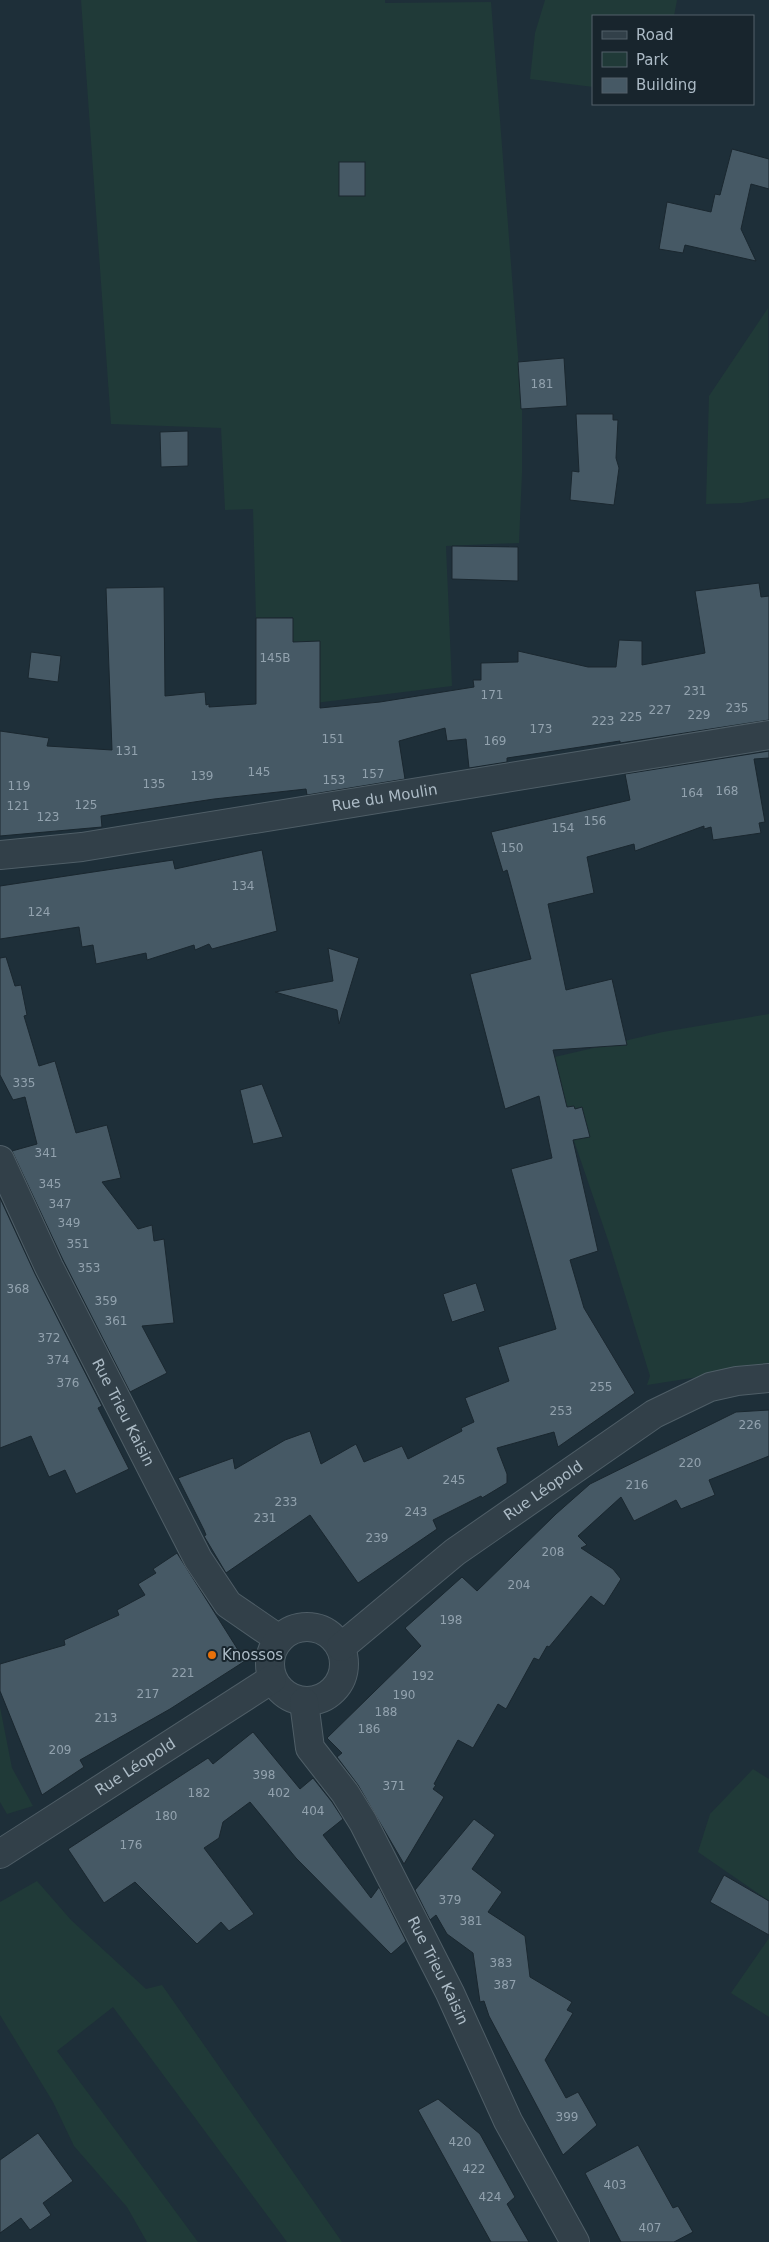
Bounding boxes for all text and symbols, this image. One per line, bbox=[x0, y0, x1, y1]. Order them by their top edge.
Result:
legend bbox=[592, 15, 754, 105]
text: Road bbox=[636, 26, 674, 44]
text: Park bbox=[636, 51, 669, 69]
text: Building bbox=[636, 76, 697, 94]
house number: 181 bbox=[531, 377, 553, 391]
house number: 145B bbox=[259, 651, 291, 665]
house number: 231 bbox=[684, 684, 706, 698]
house number: 171 bbox=[481, 688, 503, 702]
house number: 235 bbox=[726, 701, 748, 715]
house number: 227 bbox=[649, 703, 671, 717]
house number: 229 bbox=[688, 708, 710, 722]
house number: 225 bbox=[620, 710, 642, 724]
house number: 223 bbox=[592, 714, 614, 728]
house number: 173 bbox=[530, 722, 552, 736]
house number: 151 bbox=[322, 732, 344, 746]
house number: 169 bbox=[484, 734, 506, 748]
house number: 131 bbox=[116, 744, 138, 758]
house number: 145 bbox=[248, 765, 270, 779]
house number: 157 bbox=[362, 767, 384, 781]
house number: 139 bbox=[191, 769, 213, 783]
house number: 153 bbox=[323, 773, 345, 787]
house number: 135 bbox=[143, 777, 165, 791]
house number: 119 bbox=[8, 779, 30, 793]
street label: Rue du Moulin bbox=[331, 780, 439, 815]
house number: 168 bbox=[716, 784, 738, 798]
house number: 164 bbox=[681, 786, 703, 800]
house number: 125 bbox=[75, 798, 97, 812]
house number: 121 bbox=[7, 799, 29, 813]
house number: 123 bbox=[37, 810, 59, 824]
house number: 156 bbox=[584, 814, 606, 828]
house number: 154 bbox=[552, 821, 574, 835]
house number: 150 bbox=[501, 841, 523, 855]
house number: 134 bbox=[232, 879, 254, 893]
house number: 124 bbox=[28, 905, 50, 919]
house number: 335 bbox=[13, 1076, 35, 1090]
house number: 341 bbox=[35, 1146, 57, 1160]
house number: 345 bbox=[39, 1177, 61, 1191]
house number: 347 bbox=[49, 1197, 71, 1211]
house number: 349 bbox=[58, 1216, 80, 1230]
house number: 351 bbox=[67, 1237, 89, 1251]
house number: 353 bbox=[78, 1261, 100, 1275]
house number: 368 bbox=[7, 1282, 29, 1296]
house number: 359 bbox=[95, 1294, 117, 1308]
house number: 361 bbox=[105, 1314, 127, 1328]
house number: 372 bbox=[38, 1331, 60, 1345]
house number: 374 bbox=[47, 1353, 69, 1367]
street label: Rue Trieu Kaisin bbox=[88, 1356, 158, 1469]
house number: 376 bbox=[57, 1376, 79, 1390]
house number: 255 bbox=[590, 1380, 612, 1394]
house number: 253 bbox=[550, 1404, 572, 1418]
house number: 226 bbox=[739, 1418, 761, 1432]
house number: 220 bbox=[679, 1456, 701, 1470]
street label: Rue Léopold bbox=[500, 1457, 586, 1524]
house number: 245 bbox=[443, 1473, 465, 1487]
house number: 216 bbox=[626, 1478, 648, 1492]
house number: 233 bbox=[275, 1495, 297, 1509]
house number: 243 bbox=[405, 1505, 427, 1519]
house number: 231 bbox=[254, 1511, 276, 1525]
house number: 239 bbox=[366, 1531, 388, 1545]
house number: 208 bbox=[542, 1545, 564, 1559]
house number: 204 bbox=[508, 1578, 530, 1592]
house number: 198 bbox=[440, 1613, 462, 1627]
place label: Knossos bbox=[222, 1646, 283, 1664]
marker: Knossos bbox=[206, 1649, 218, 1661]
house number: 221 bbox=[172, 1666, 194, 1680]
house number: 192 bbox=[412, 1669, 434, 1683]
house number: 217 bbox=[137, 1687, 159, 1701]
house number: 190 bbox=[393, 1688, 415, 1702]
house number: 188 bbox=[375, 1705, 397, 1719]
house number: 213 bbox=[95, 1711, 117, 1725]
house number: 186 bbox=[358, 1722, 380, 1736]
street label: Rue Léopold bbox=[92, 1734, 179, 1799]
house number: 209 bbox=[49, 1743, 71, 1757]
house number: 398 bbox=[253, 1768, 275, 1782]
house number: 371 bbox=[383, 1779, 405, 1793]
house number: 182 bbox=[188, 1786, 210, 1800]
house number: 402 bbox=[268, 1786, 290, 1800]
house number: 404 bbox=[302, 1804, 324, 1818]
house number: 180 bbox=[155, 1809, 177, 1823]
house number: 176 bbox=[120, 1838, 142, 1852]
house number: 379 bbox=[439, 1893, 461, 1907]
street label: Rue Trieu Kaisin bbox=[404, 1913, 472, 2028]
house number: 381 bbox=[460, 1914, 482, 1928]
house number: 383 bbox=[490, 1956, 512, 1970]
house number: 387 bbox=[494, 1978, 516, 1992]
house number: 399 bbox=[556, 2110, 578, 2124]
house number: 420 bbox=[449, 2135, 471, 2149]
house number: 422 bbox=[463, 2162, 485, 2176]
house number: 403 bbox=[604, 2178, 626, 2192]
house number: 424 bbox=[479, 2190, 501, 2204]
house number: 407 bbox=[639, 2221, 661, 2235]

